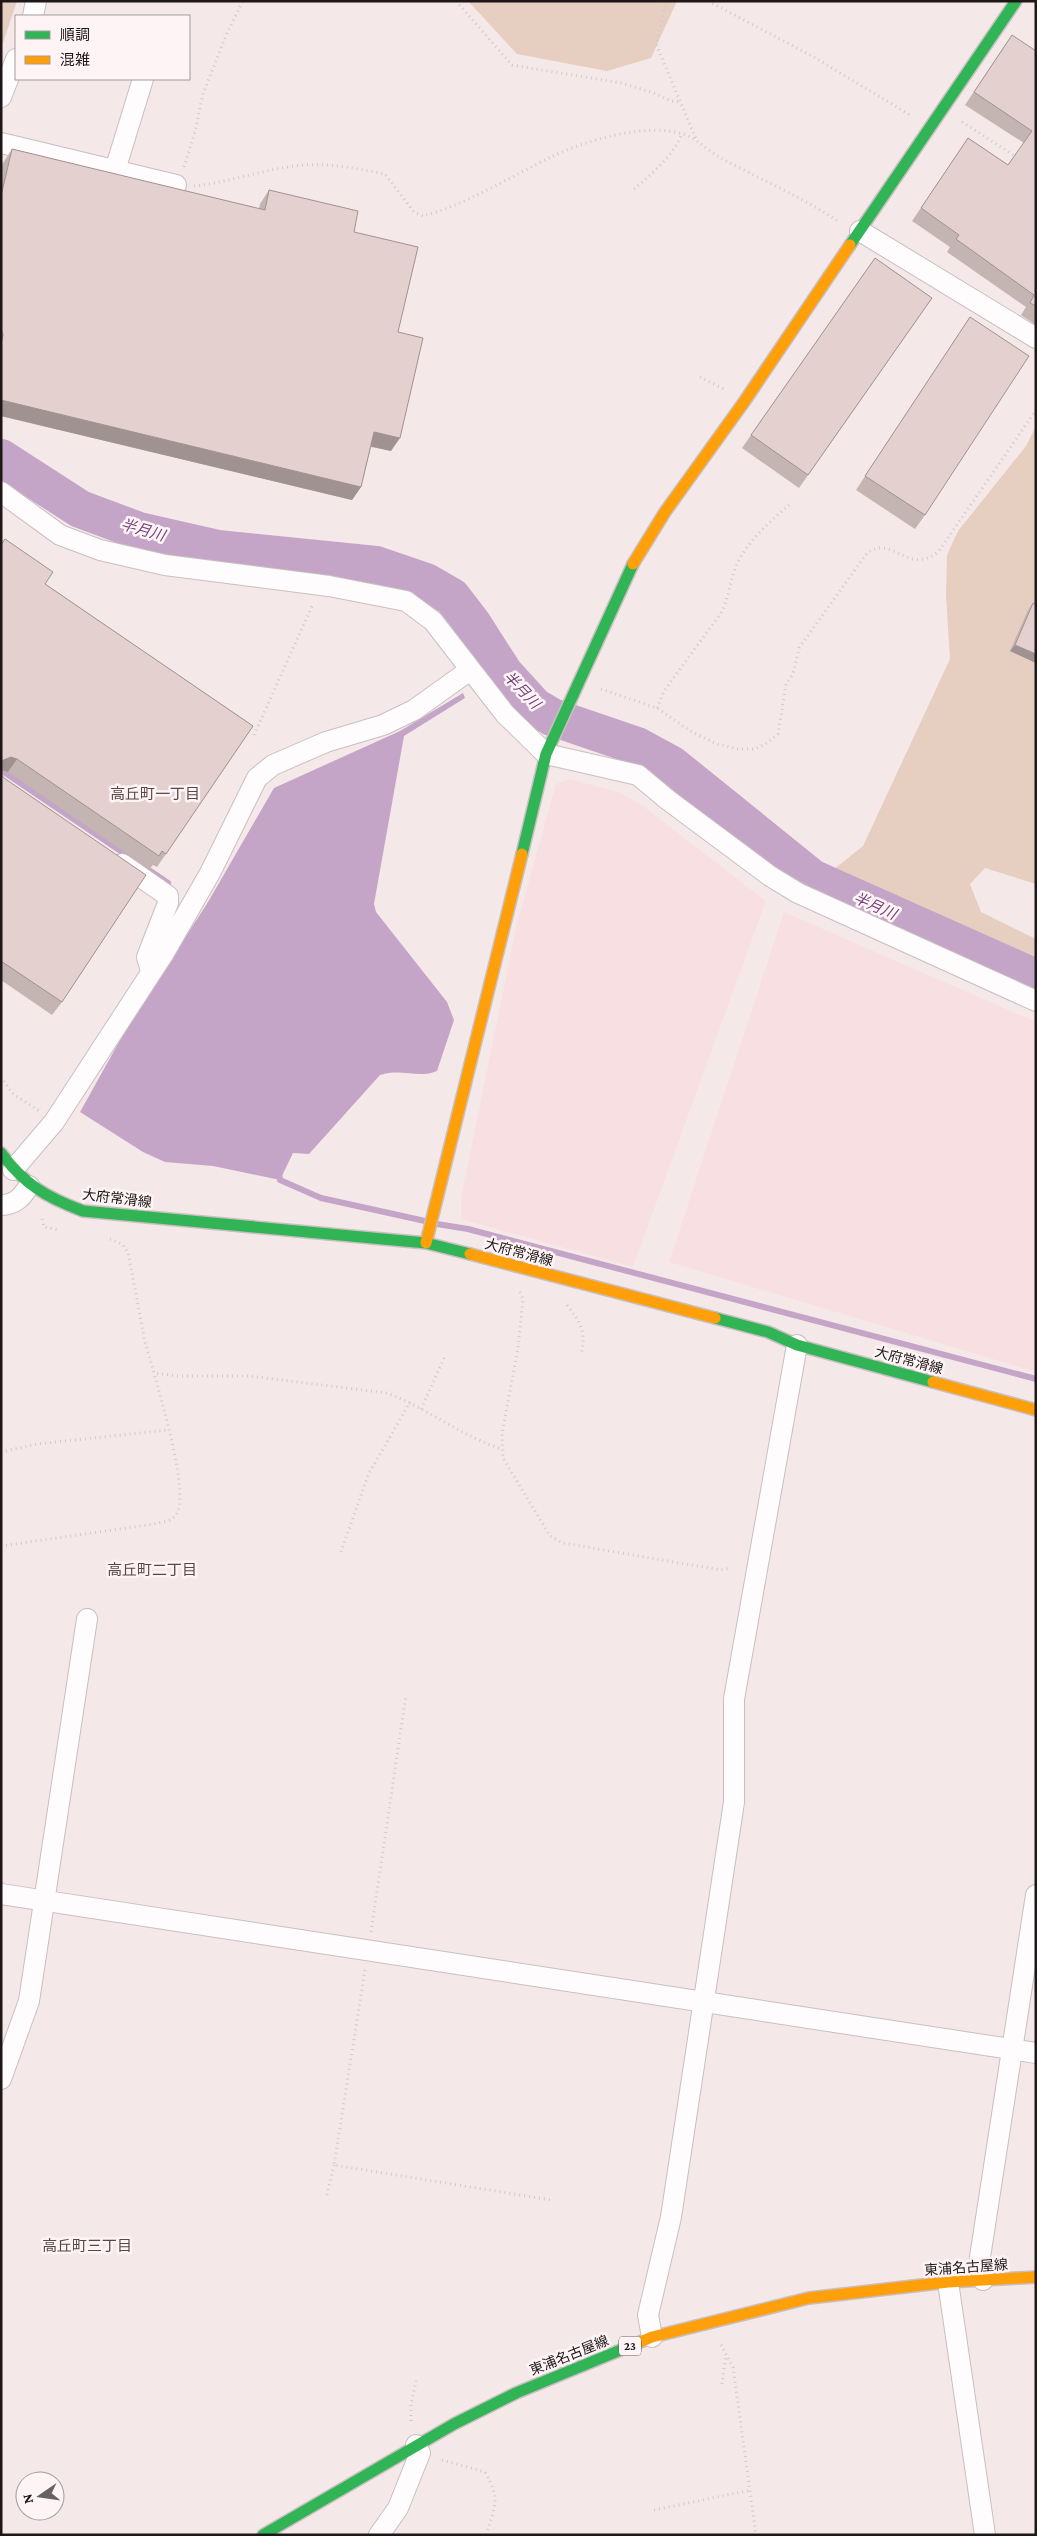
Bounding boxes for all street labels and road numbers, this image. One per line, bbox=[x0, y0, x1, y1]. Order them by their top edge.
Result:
street label: 大府常滑線 bbox=[81, 1186, 153, 1210]
street label: 大府常滑線 bbox=[483, 1235, 555, 1269]
street label: 大府常滑線 bbox=[873, 1343, 945, 1377]
street label: 東浦名古屋線 bbox=[924, 2256, 1008, 2278]
street label: 東浦名古屋線 bbox=[527, 2332, 611, 2378]
road number: 23 bbox=[619, 2336, 641, 2356]

